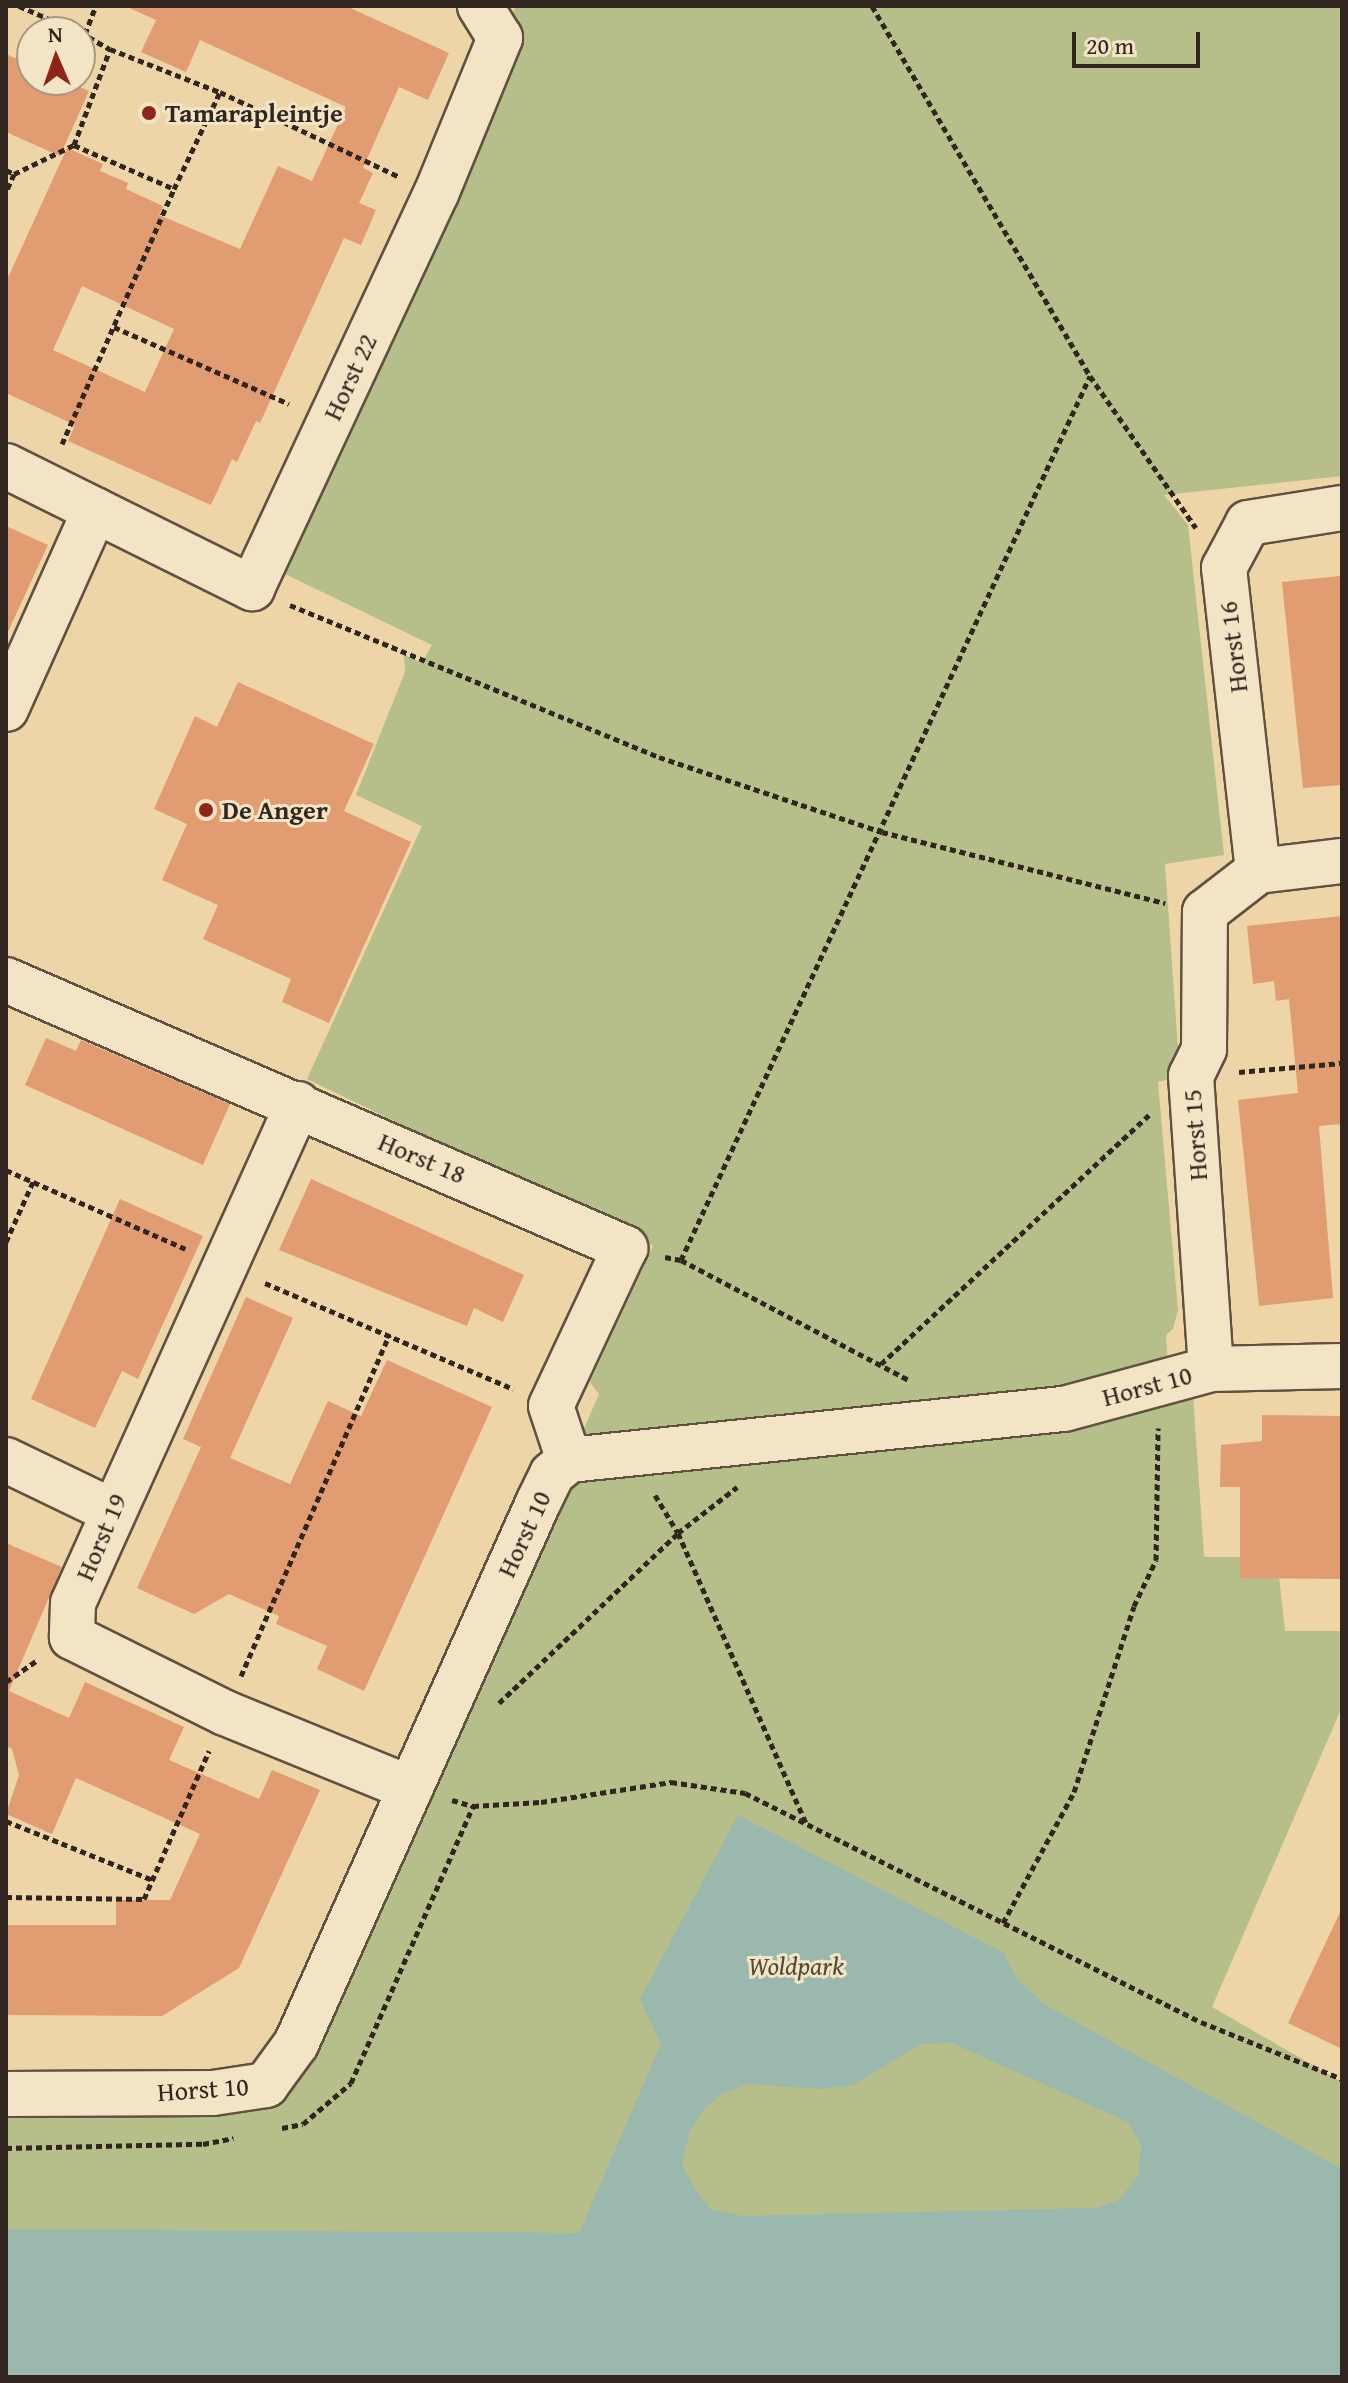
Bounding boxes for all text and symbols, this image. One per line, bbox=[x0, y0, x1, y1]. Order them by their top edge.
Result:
north arrow bbox=[16, 16, 96, 96]
scale bar bbox=[1076, 16, 1204, 66]
text: N bbox=[47, 18, 63, 50]
text: 20 m bbox=[1086, 28, 1134, 63]
place label: Tamarapleintje bbox=[165, 97, 343, 129]
marker: Tamarapleintje bbox=[140, 104, 158, 122]
street label: Horst 22 bbox=[317, 329, 383, 425]
street label: Horst 16 bbox=[1212, 600, 1254, 694]
place label: De Anger bbox=[222, 794, 328, 826]
marker: De Anger bbox=[197, 801, 215, 819]
street label: Horst 15 bbox=[1176, 1088, 1214, 1182]
street label: Horst 18 bbox=[374, 1126, 470, 1190]
street label: Horst 10 bbox=[1099, 1359, 1195, 1413]
street label: Horst 10 bbox=[491, 1486, 557, 1582]
street label: Horst 19 bbox=[69, 1489, 133, 1585]
park label: Woldpark bbox=[748, 1950, 844, 1982]
street label: Horst 10 bbox=[156, 2070, 250, 2108]

